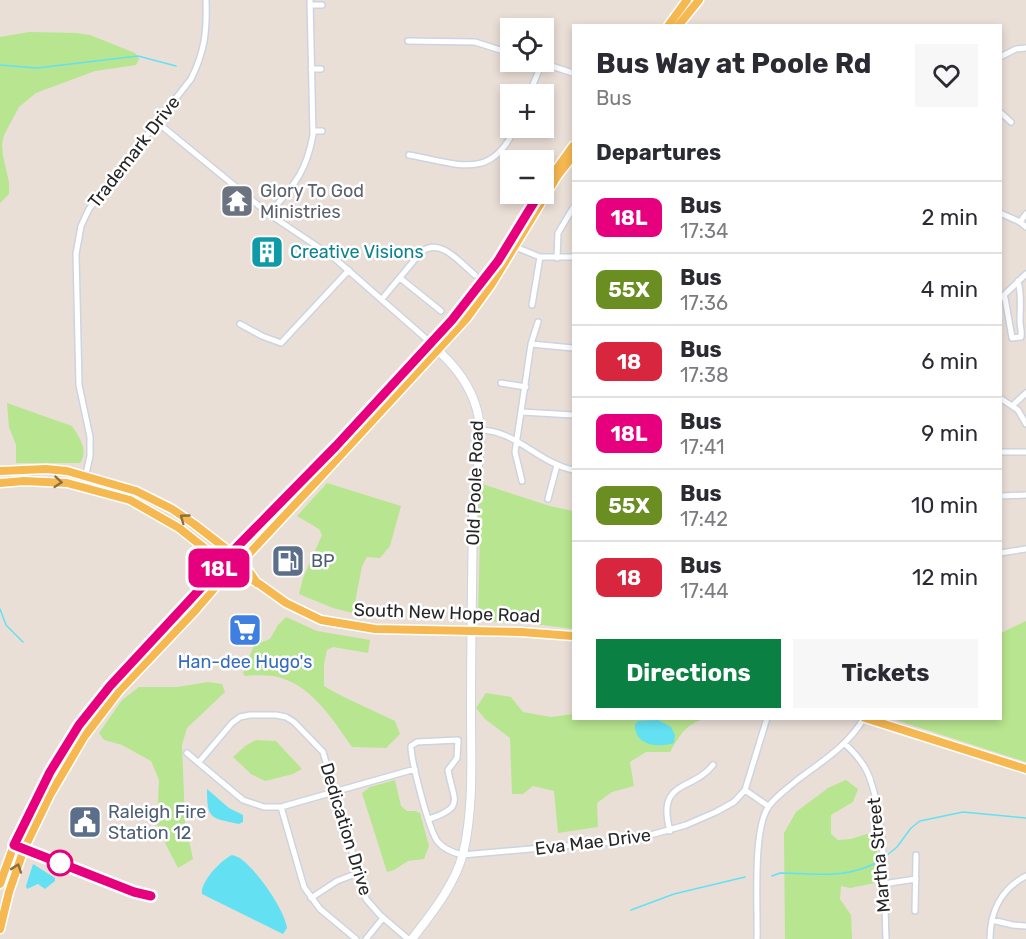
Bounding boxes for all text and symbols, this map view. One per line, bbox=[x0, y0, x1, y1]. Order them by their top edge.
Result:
map controls bbox=[500, 18, 554, 204]
button: locate bbox=[500, 18, 554, 72]
button: heart bbox=[915, 44, 978, 107]
text: Bus Way at Poole Rd bbox=[596, 47, 871, 80]
button: + bbox=[500, 84, 554, 138]
text: Bus bbox=[596, 86, 632, 110]
street label: Trademark Drive bbox=[83, 92, 185, 212]
text: Departures bbox=[596, 139, 721, 166]
button: − bbox=[500, 150, 554, 204]
place label: Glory To God Ministries bbox=[260, 180, 364, 223]
temple icon: Glory To God Ministries bbox=[219, 183, 255, 219]
text: Bus bbox=[680, 192, 722, 219]
text: 2 min bbox=[921, 204, 978, 231]
text: 18L bbox=[610, 205, 648, 230]
text: 17:34 bbox=[680, 219, 728, 243]
building icon: Creative Visions bbox=[249, 234, 285, 270]
place label: Creative Visions bbox=[290, 241, 424, 263]
text: Bus bbox=[680, 264, 722, 291]
text: 4 min bbox=[921, 276, 978, 303]
text: 55X bbox=[608, 277, 650, 302]
text: 17:36 bbox=[680, 291, 728, 315]
text: Bus bbox=[680, 336, 722, 363]
text: 6 min bbox=[921, 348, 978, 375]
text: 18 bbox=[617, 349, 641, 374]
text: 17:38 bbox=[680, 363, 729, 387]
text: Bus bbox=[680, 408, 722, 435]
street label: Old Poole Road bbox=[462, 420, 488, 546]
text: 9 min bbox=[921, 420, 978, 447]
text: 18L bbox=[610, 421, 648, 446]
text: 17:41 bbox=[680, 435, 725, 459]
one-way arrow bbox=[54, 475, 63, 488]
text: Bus bbox=[680, 480, 722, 507]
text: 10 min bbox=[911, 492, 978, 519]
text: 55X bbox=[608, 493, 650, 518]
text: 17:42 bbox=[680, 507, 728, 531]
one-way arrow bbox=[180, 514, 191, 525]
fuel station icon: BP bbox=[270, 543, 306, 579]
line badge: 18L bbox=[184, 548, 254, 588]
place label: BP bbox=[311, 550, 335, 572]
text: Bus bbox=[680, 552, 722, 579]
text: 18L bbox=[200, 556, 238, 581]
text: 12 min bbox=[912, 564, 978, 591]
text: 18 bbox=[617, 565, 641, 590]
text: 17:44 bbox=[680, 579, 729, 603]
street label: South New Hope Road bbox=[353, 599, 541, 627]
supermarket icon: Han-dee Hugo's bbox=[227, 612, 263, 648]
button: Directions bbox=[596, 639, 781, 708]
button: Tickets bbox=[793, 639, 978, 708]
place label: Han-dee Hugo's bbox=[178, 651, 312, 673]
street label: Dedication Drive bbox=[315, 760, 377, 898]
street label: Martha Street bbox=[863, 797, 895, 913]
place label: Raleigh Fire Station 12 bbox=[108, 801, 206, 844]
public building icon: Raleigh Fire Station 12 bbox=[67, 804, 103, 840]
street label: Eva Mae Drive bbox=[534, 824, 652, 860]
unlabelled marker bbox=[47, 850, 73, 876]
one-way arrow bbox=[10, 863, 22, 874]

